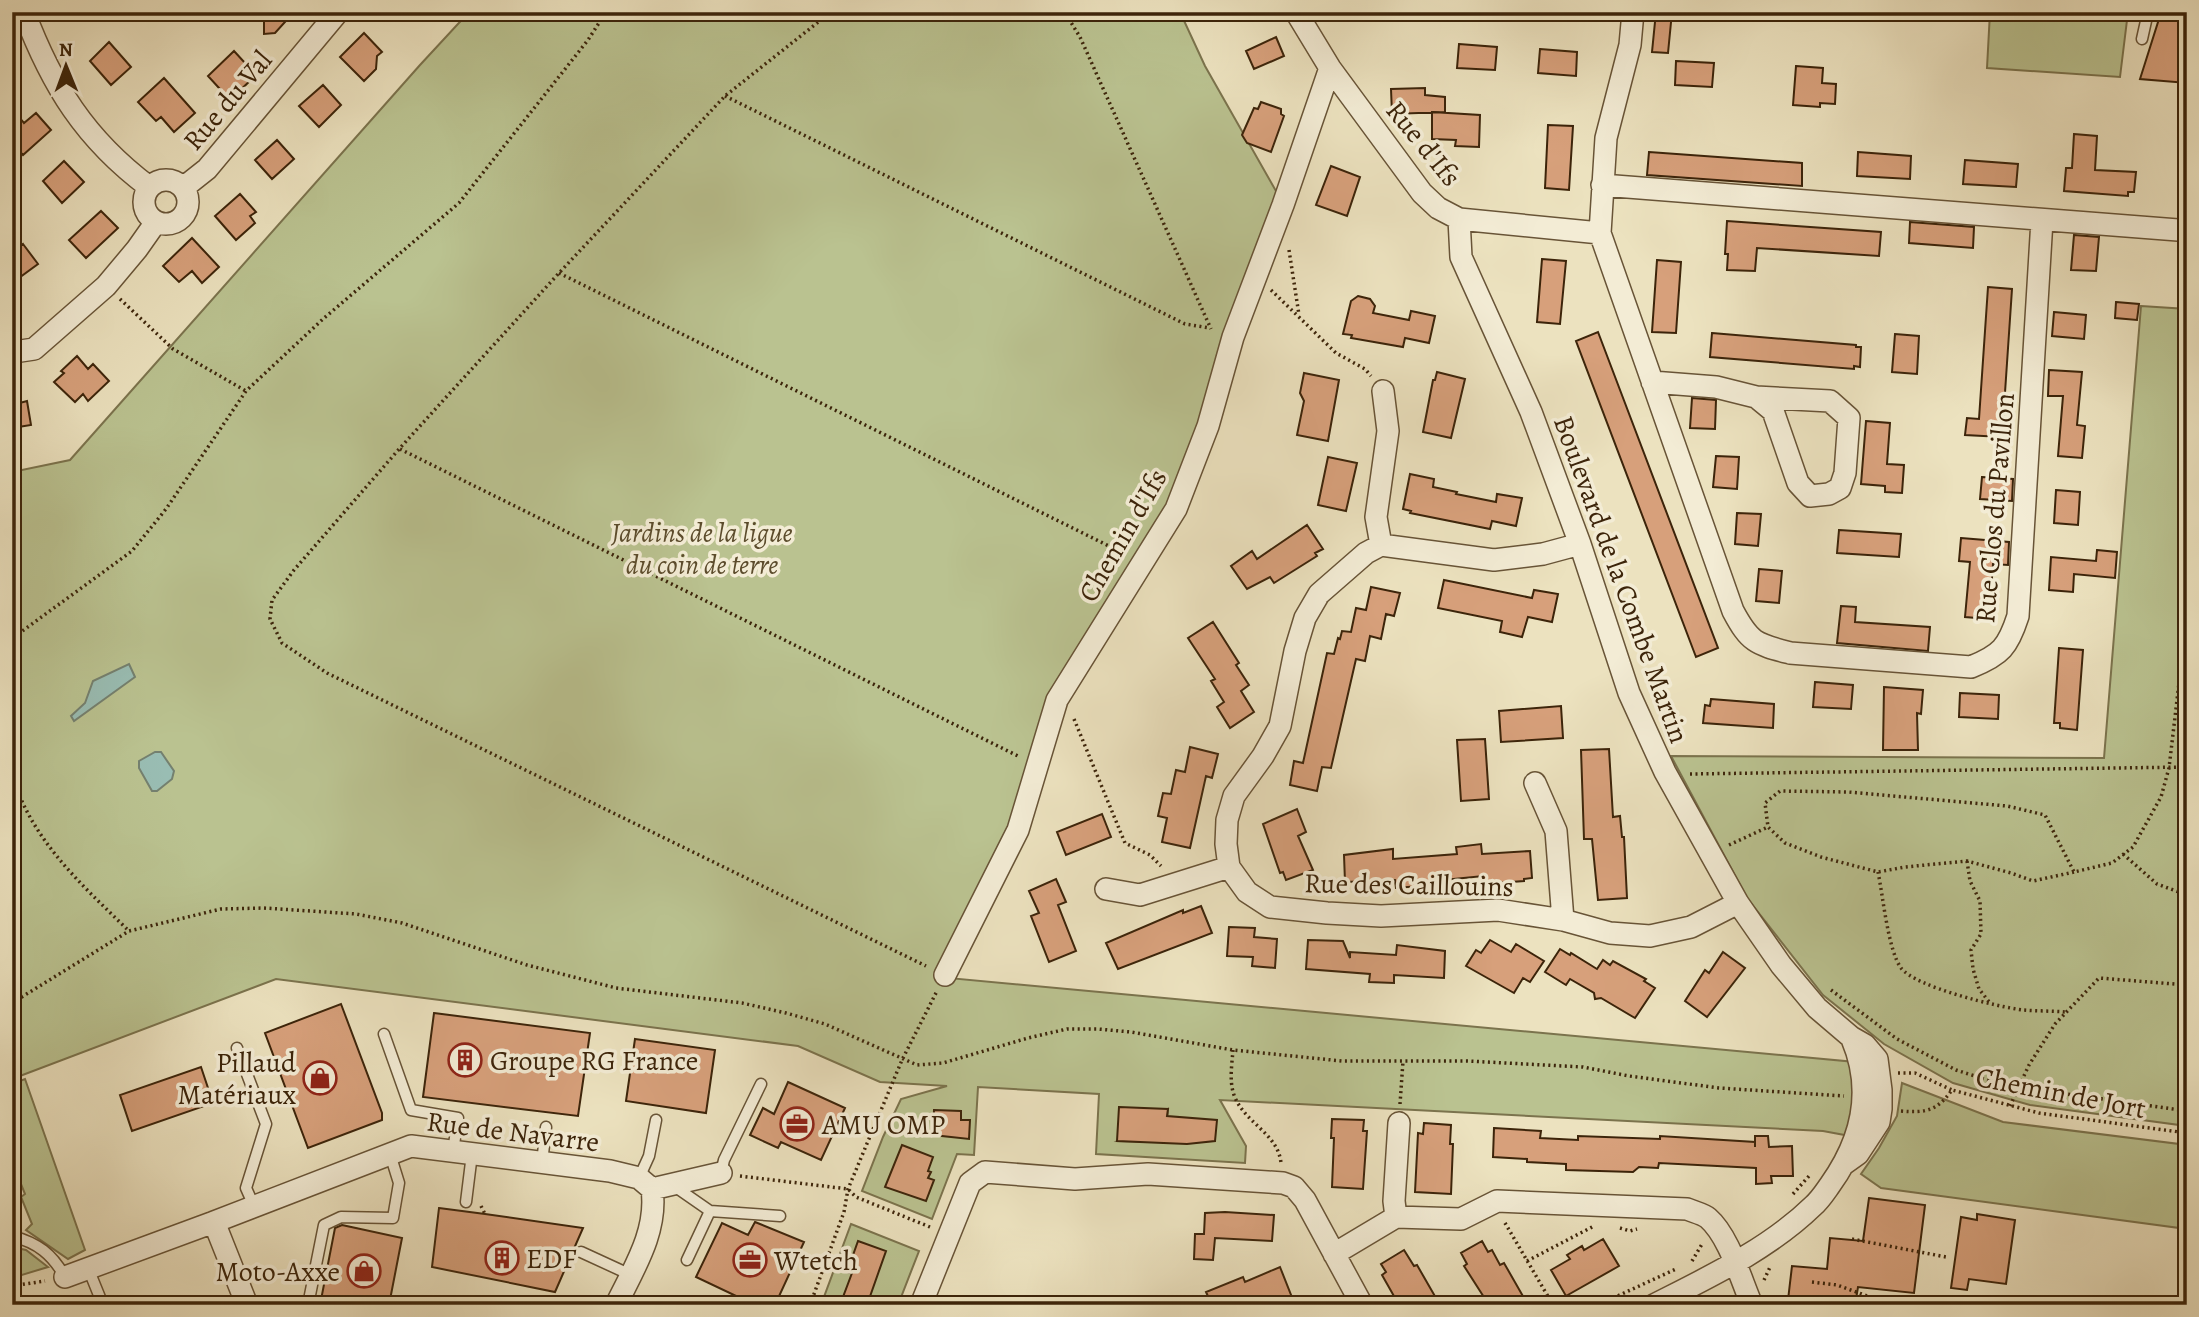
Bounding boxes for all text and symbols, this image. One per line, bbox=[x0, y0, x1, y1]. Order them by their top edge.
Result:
north arrow bbox=[32, 32, 102, 102]
text: N bbox=[59, 37, 73, 63]
street label: Rue du Val bbox=[175, 42, 281, 159]
street label: Rue d'Ifs bbox=[1377, 93, 1469, 194]
street label: Rue Clos du Pavillon bbox=[1966, 391, 2024, 625]
street label: Boulevard de la Combe Martin bbox=[1544, 410, 1698, 748]
street label: Chemin d'Ifs bbox=[1069, 462, 1176, 609]
park label: Jardins de la ligue du coin de terre bbox=[610, 514, 793, 584]
street label: Rue des Caillouins bbox=[1304, 864, 1514, 906]
building icon: Groupe RG France bbox=[446, 1041, 484, 1079]
place label: Groupe RG France bbox=[490, 1042, 698, 1080]
place label: Pillaud Matériaux bbox=[178, 1044, 297, 1114]
street label: Chemin de Jort bbox=[1973, 1058, 2149, 1128]
shop icon: Pillaud Matériaux bbox=[301, 1059, 339, 1097]
street label: Rue de Navarre bbox=[424, 1103, 601, 1161]
office icon: AMU OMP bbox=[778, 1105, 816, 1143]
place label: AMU OMP bbox=[821, 1106, 945, 1144]
building icon: EDF bbox=[483, 1239, 521, 1277]
place label: EDF bbox=[526, 1240, 577, 1278]
office icon: Wtetch bbox=[731, 1241, 769, 1279]
place label: Wtetch bbox=[773, 1242, 858, 1280]
shop icon: Moto-Axxe bbox=[345, 1252, 383, 1290]
place label: Moto-Axxe bbox=[216, 1253, 340, 1291]

